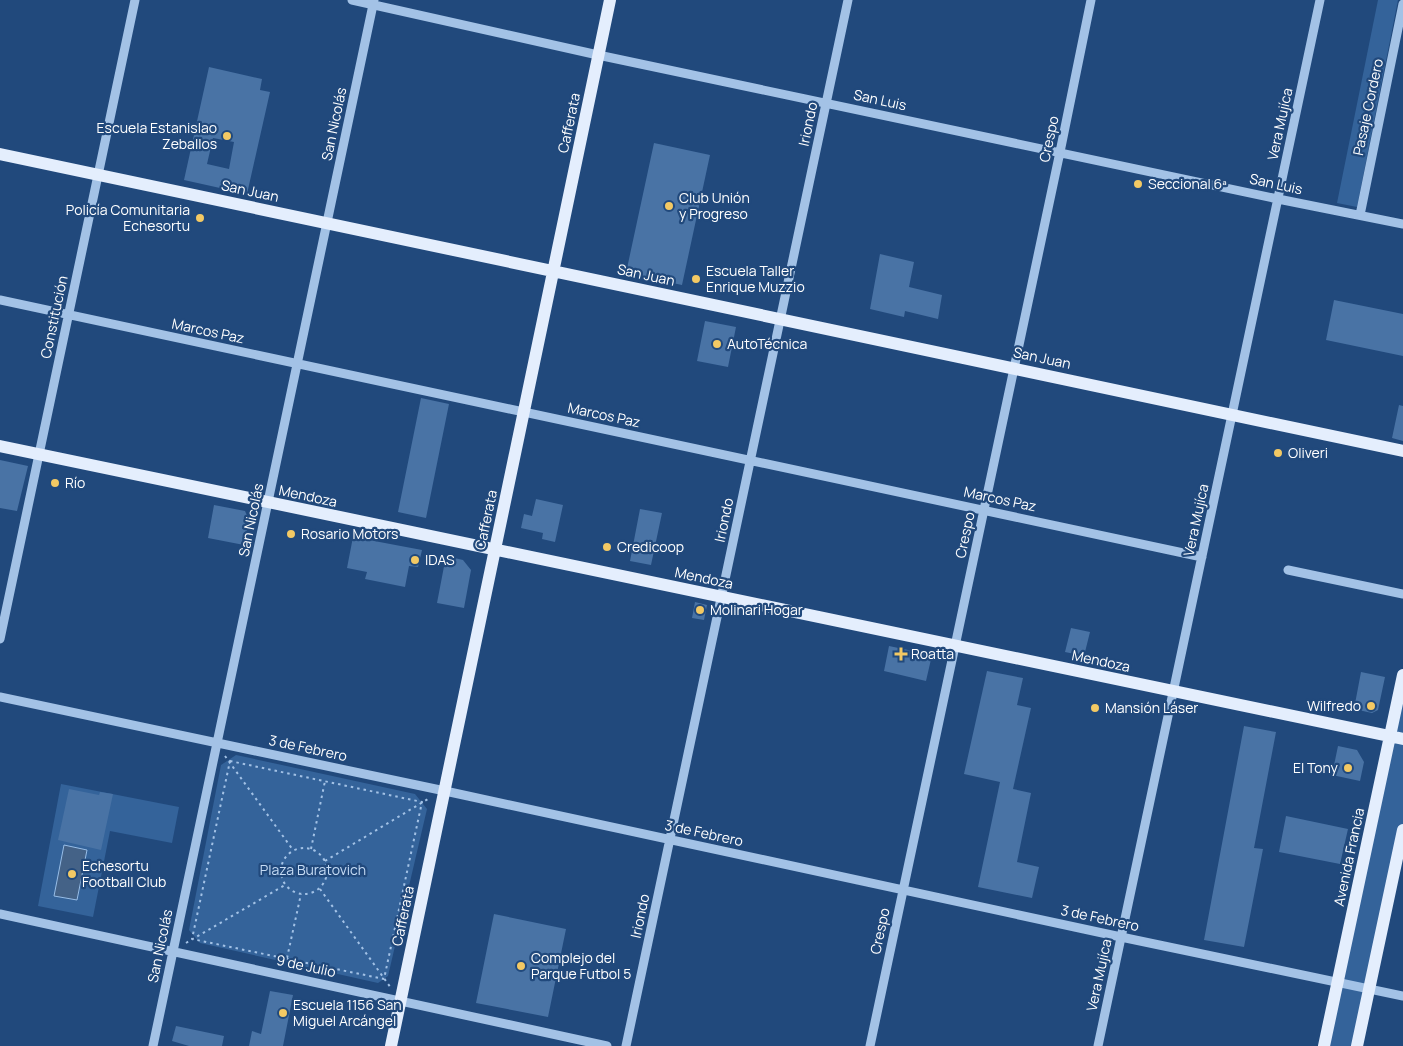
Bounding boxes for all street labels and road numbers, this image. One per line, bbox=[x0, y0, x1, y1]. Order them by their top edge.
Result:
street label: Pasaje Cordero bbox=[1348, 57, 1387, 157]
street label: San Nicolás bbox=[316, 85, 351, 162]
street label: San Luis bbox=[852, 85, 908, 114]
street label: Vera Mujíca bbox=[1263, 86, 1296, 162]
street label: Cafferata bbox=[553, 91, 584, 155]
street label: Iriondo bbox=[794, 100, 821, 148]
street label: Crespo bbox=[1034, 114, 1063, 164]
street label: San Luis bbox=[1248, 169, 1304, 198]
street label: San Juan bbox=[220, 175, 281, 206]
street label: San Juan bbox=[616, 259, 677, 290]
street label: Constitución bbox=[35, 274, 72, 360]
street label: Marcos Paz bbox=[170, 314, 246, 347]
street label: San Juan bbox=[1012, 342, 1073, 373]
street label: Marcos Paz bbox=[566, 398, 642, 431]
street label: Mendoza bbox=[277, 480, 339, 511]
street label: San Nicolás bbox=[233, 481, 268, 558]
street label: Marcos Paz bbox=[962, 482, 1038, 515]
street label: Vera Mujíca bbox=[1179, 482, 1212, 558]
street label: Cafferata bbox=[470, 488, 501, 552]
street label: Iriondo bbox=[710, 496, 737, 544]
street label: Crespo bbox=[950, 510, 979, 560]
street label: Mendoza bbox=[673, 562, 735, 593]
street label: Mendoza bbox=[1070, 645, 1132, 676]
street label: 3 de Febrero bbox=[267, 730, 349, 765]
street label: Avenida Francia bbox=[1329, 806, 1368, 908]
street label: 3 de Febrero bbox=[663, 815, 745, 850]
street label: Cafferata bbox=[387, 884, 418, 948]
street label: Iriondo bbox=[626, 892, 653, 940]
street label: 3 de Febrero bbox=[1059, 900, 1141, 935]
street label: Crespo bbox=[865, 906, 894, 956]
street label: San Nicolás bbox=[142, 907, 177, 984]
street label: Vera Mujíca bbox=[1082, 937, 1115, 1013]
street label: 9 de Julio bbox=[275, 950, 338, 981]

